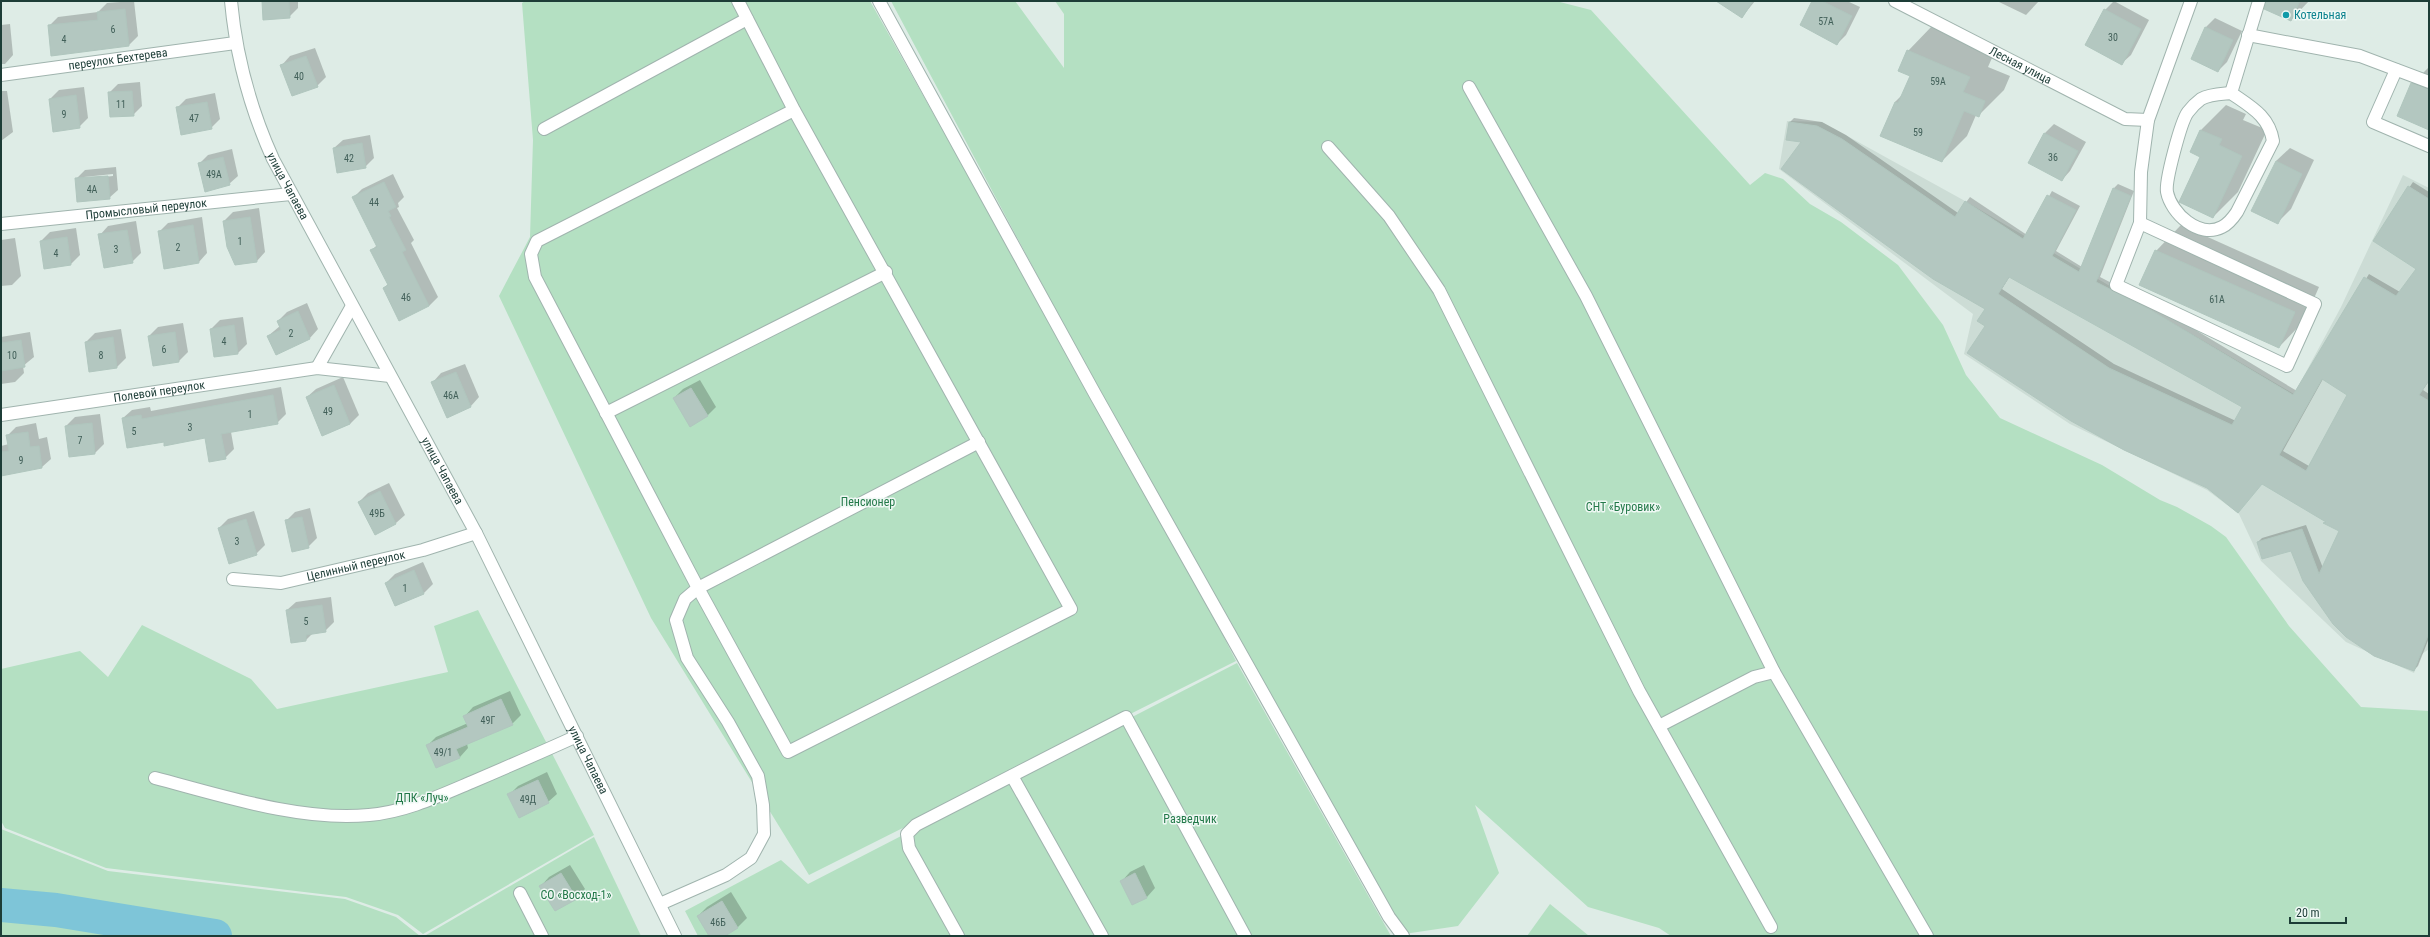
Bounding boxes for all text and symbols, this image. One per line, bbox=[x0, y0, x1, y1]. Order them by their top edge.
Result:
place label: Котельная bbox=[2294, 8, 2346, 22]
marker: Котельная bbox=[2281, 10, 2291, 20]
house number: 57А bbox=[1818, 16, 1834, 27]
house number: 6 bbox=[111, 24, 116, 35]
house number: 30 bbox=[2108, 32, 2118, 43]
house number: 4 bbox=[62, 34, 67, 45]
street label: Лесная улица bbox=[1987, 44, 2054, 87]
street label: переулок Бехтерева bbox=[68, 45, 169, 73]
house number: 40 bbox=[294, 71, 304, 82]
house number: 59А bbox=[1930, 76, 1946, 87]
house number: 11 bbox=[116, 99, 126, 110]
house number: 9 bbox=[62, 109, 67, 120]
house number: 47 bbox=[189, 113, 199, 124]
house number: 59 bbox=[1913, 127, 1923, 138]
street label: улица Чапаева bbox=[264, 150, 312, 222]
house number: 36 bbox=[2048, 152, 2058, 163]
house number: 42 bbox=[344, 153, 354, 164]
house number: 49А bbox=[206, 169, 222, 180]
house number: 4А bbox=[87, 184, 98, 195]
street label: Промысловый переулок bbox=[85, 196, 208, 222]
house number: 44 bbox=[369, 197, 379, 208]
house number: 1 bbox=[238, 236, 242, 247]
house number: 2 bbox=[176, 242, 181, 253]
house number: 3 bbox=[114, 244, 119, 255]
house number: 4 bbox=[54, 248, 59, 259]
house number: 46 bbox=[401, 292, 411, 303]
house number: 61А bbox=[2209, 294, 2225, 305]
house number: 2 bbox=[289, 328, 294, 339]
house number: 4 bbox=[222, 336, 227, 347]
house number: 6 bbox=[162, 344, 167, 355]
house number: 10 bbox=[7, 350, 17, 361]
house number: 8 bbox=[99, 350, 104, 361]
street label: Полевой переулок bbox=[113, 378, 206, 405]
house number: 46А bbox=[443, 390, 459, 401]
house number: 49 bbox=[323, 406, 333, 417]
house number: 1 bbox=[248, 409, 252, 420]
house number: 3 bbox=[188, 422, 193, 433]
house number: 5 bbox=[132, 426, 137, 437]
house number: 7 bbox=[78, 435, 83, 446]
street label: улица Чапаева bbox=[418, 435, 466, 507]
house number: 9 bbox=[19, 455, 24, 466]
park label: Пенсионер bbox=[841, 495, 895, 509]
park label: СНТ «Буровик» bbox=[1586, 500, 1660, 514]
house number: 49Б bbox=[369, 508, 385, 519]
house number: 3 bbox=[235, 536, 240, 547]
street label: Целинный переулок bbox=[305, 547, 407, 584]
house number: 1 bbox=[403, 583, 407, 594]
house number: 5 bbox=[304, 616, 309, 627]
house number: 49Г bbox=[481, 715, 495, 726]
street label: улица Чапаева bbox=[565, 724, 611, 797]
house number: 49/1 bbox=[434, 747, 452, 758]
park label: ДПК «Луч» bbox=[395, 791, 449, 805]
house number: 49Д bbox=[520, 794, 537, 805]
park label: Разведчик bbox=[1163, 812, 1217, 826]
park label: СО «Восход-1» bbox=[540, 888, 612, 902]
scale bar bbox=[2290, 899, 2346, 925]
text: 20 m bbox=[2296, 906, 2320, 920]
house number: 46Б bbox=[710, 917, 726, 928]

